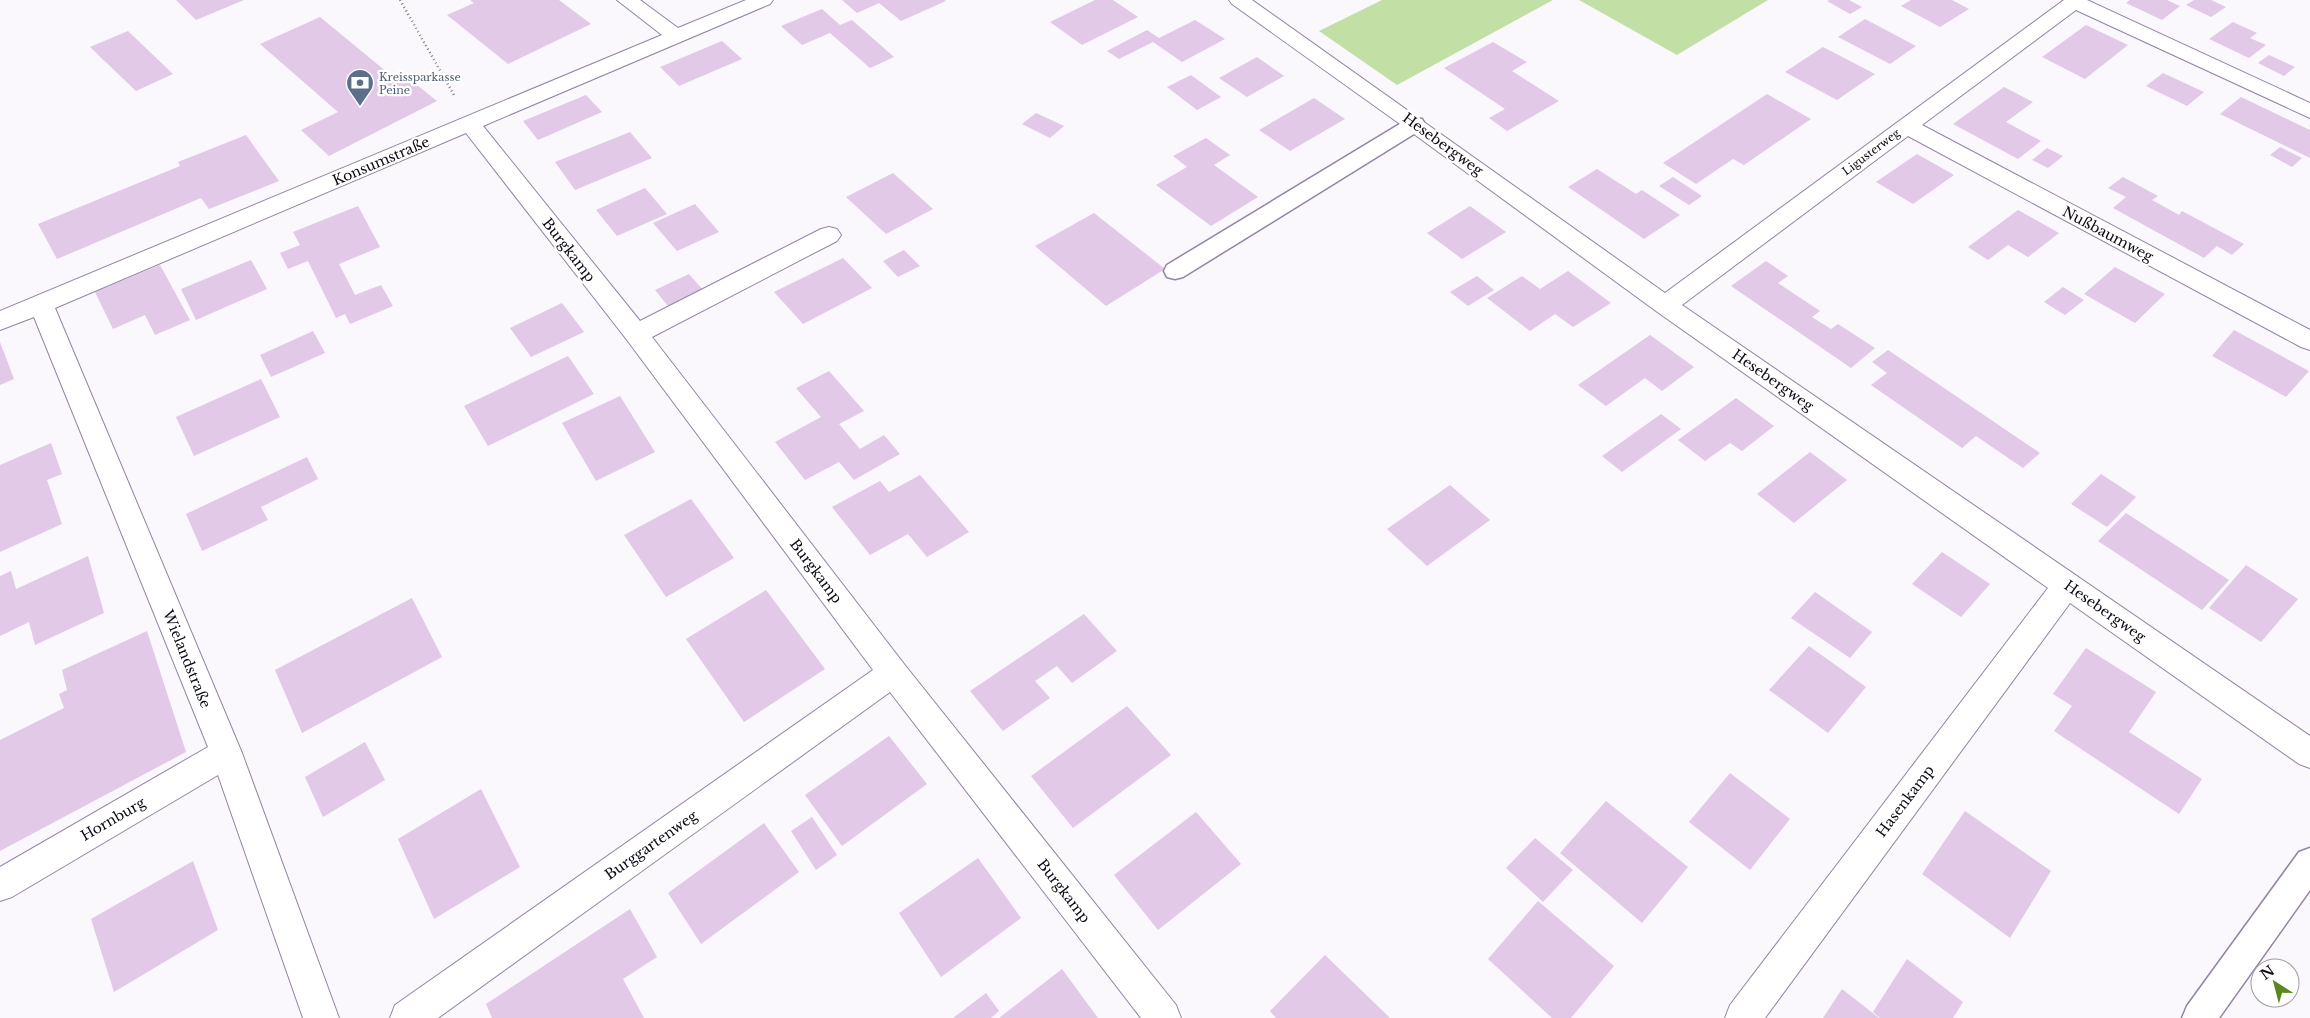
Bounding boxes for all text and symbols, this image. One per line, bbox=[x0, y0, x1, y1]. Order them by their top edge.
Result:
bank icon: Kreissparkasse Peine bbox=[345, 68, 375, 107]
place label: Kreissparkasse Peine bbox=[379, 70, 461, 97]
street label: Hesebergweg bbox=[1399, 109, 1487, 180]
street label: Ligusterweg bbox=[1839, 126, 1903, 178]
street label: Konsumstraße bbox=[330, 132, 432, 190]
street label: Nußbaumweg bbox=[2059, 202, 2157, 266]
street label: Burgkamp bbox=[539, 215, 599, 285]
street label: Hesebergweg bbox=[1729, 345, 1818, 415]
street label: Burgkamp bbox=[786, 535, 846, 607]
street label: Hesebergweg bbox=[2061, 576, 2150, 646]
street label: Wielandstraße bbox=[159, 606, 215, 711]
street label: Hasenkamp bbox=[1872, 761, 1938, 841]
street label: Hornburg bbox=[77, 793, 149, 845]
street label: Burggartenweg bbox=[601, 806, 701, 884]
street label: Burgkamp bbox=[1034, 856, 1094, 926]
north arrow bbox=[2250, 958, 2300, 1008]
text: N bbox=[2257, 961, 2278, 984]

